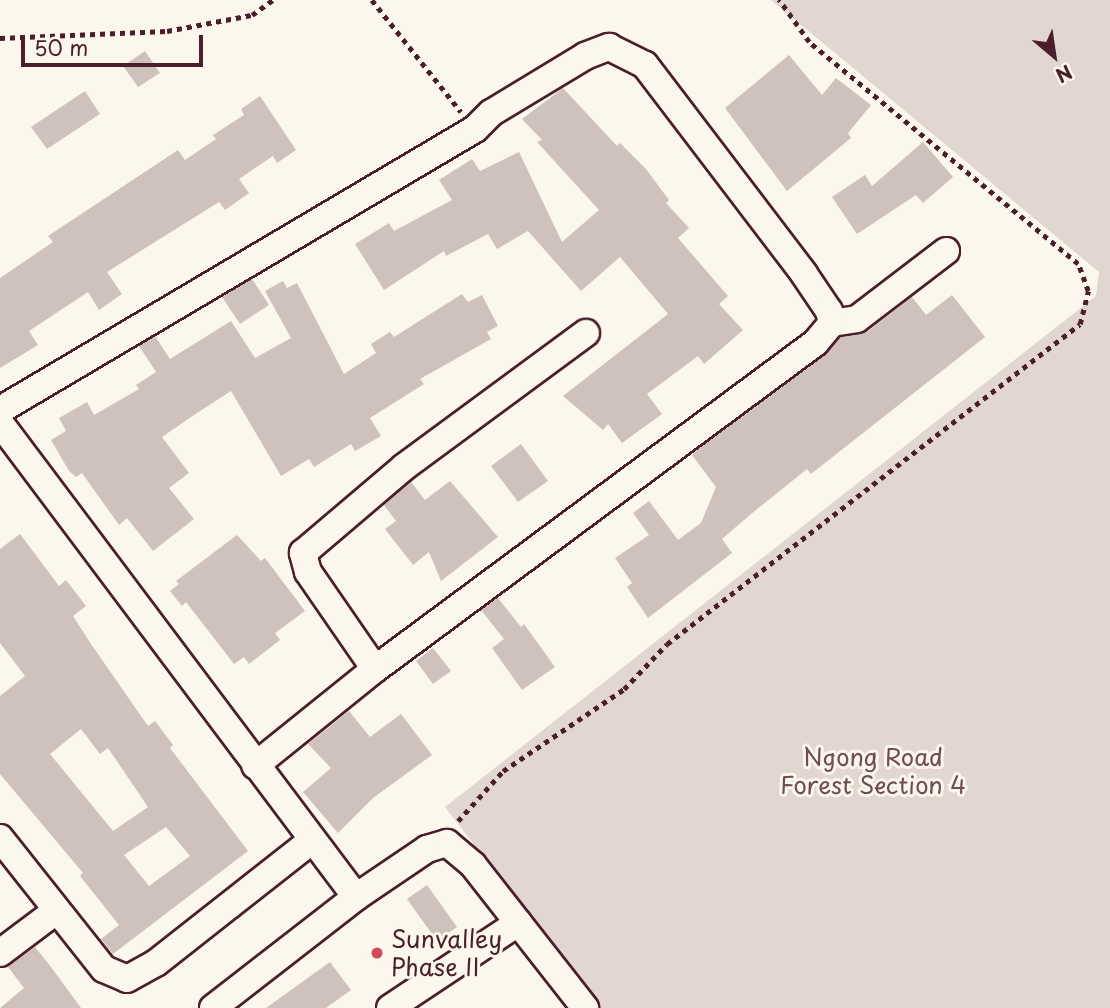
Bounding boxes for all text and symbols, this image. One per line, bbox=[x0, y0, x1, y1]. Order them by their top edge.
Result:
scale bar bbox=[24, 21, 206, 65]
north arrow bbox=[1019, 21, 1089, 91]
text: 50 m bbox=[34, 31, 88, 63]
text: N bbox=[1051, 58, 1078, 90]
park label: Ngong Road Forest Section 4 bbox=[780, 743, 966, 799]
place label: Sunvalley Phase II bbox=[391, 925, 502, 981]
marker: Sunvalley Phase II bbox=[369, 945, 385, 961]

